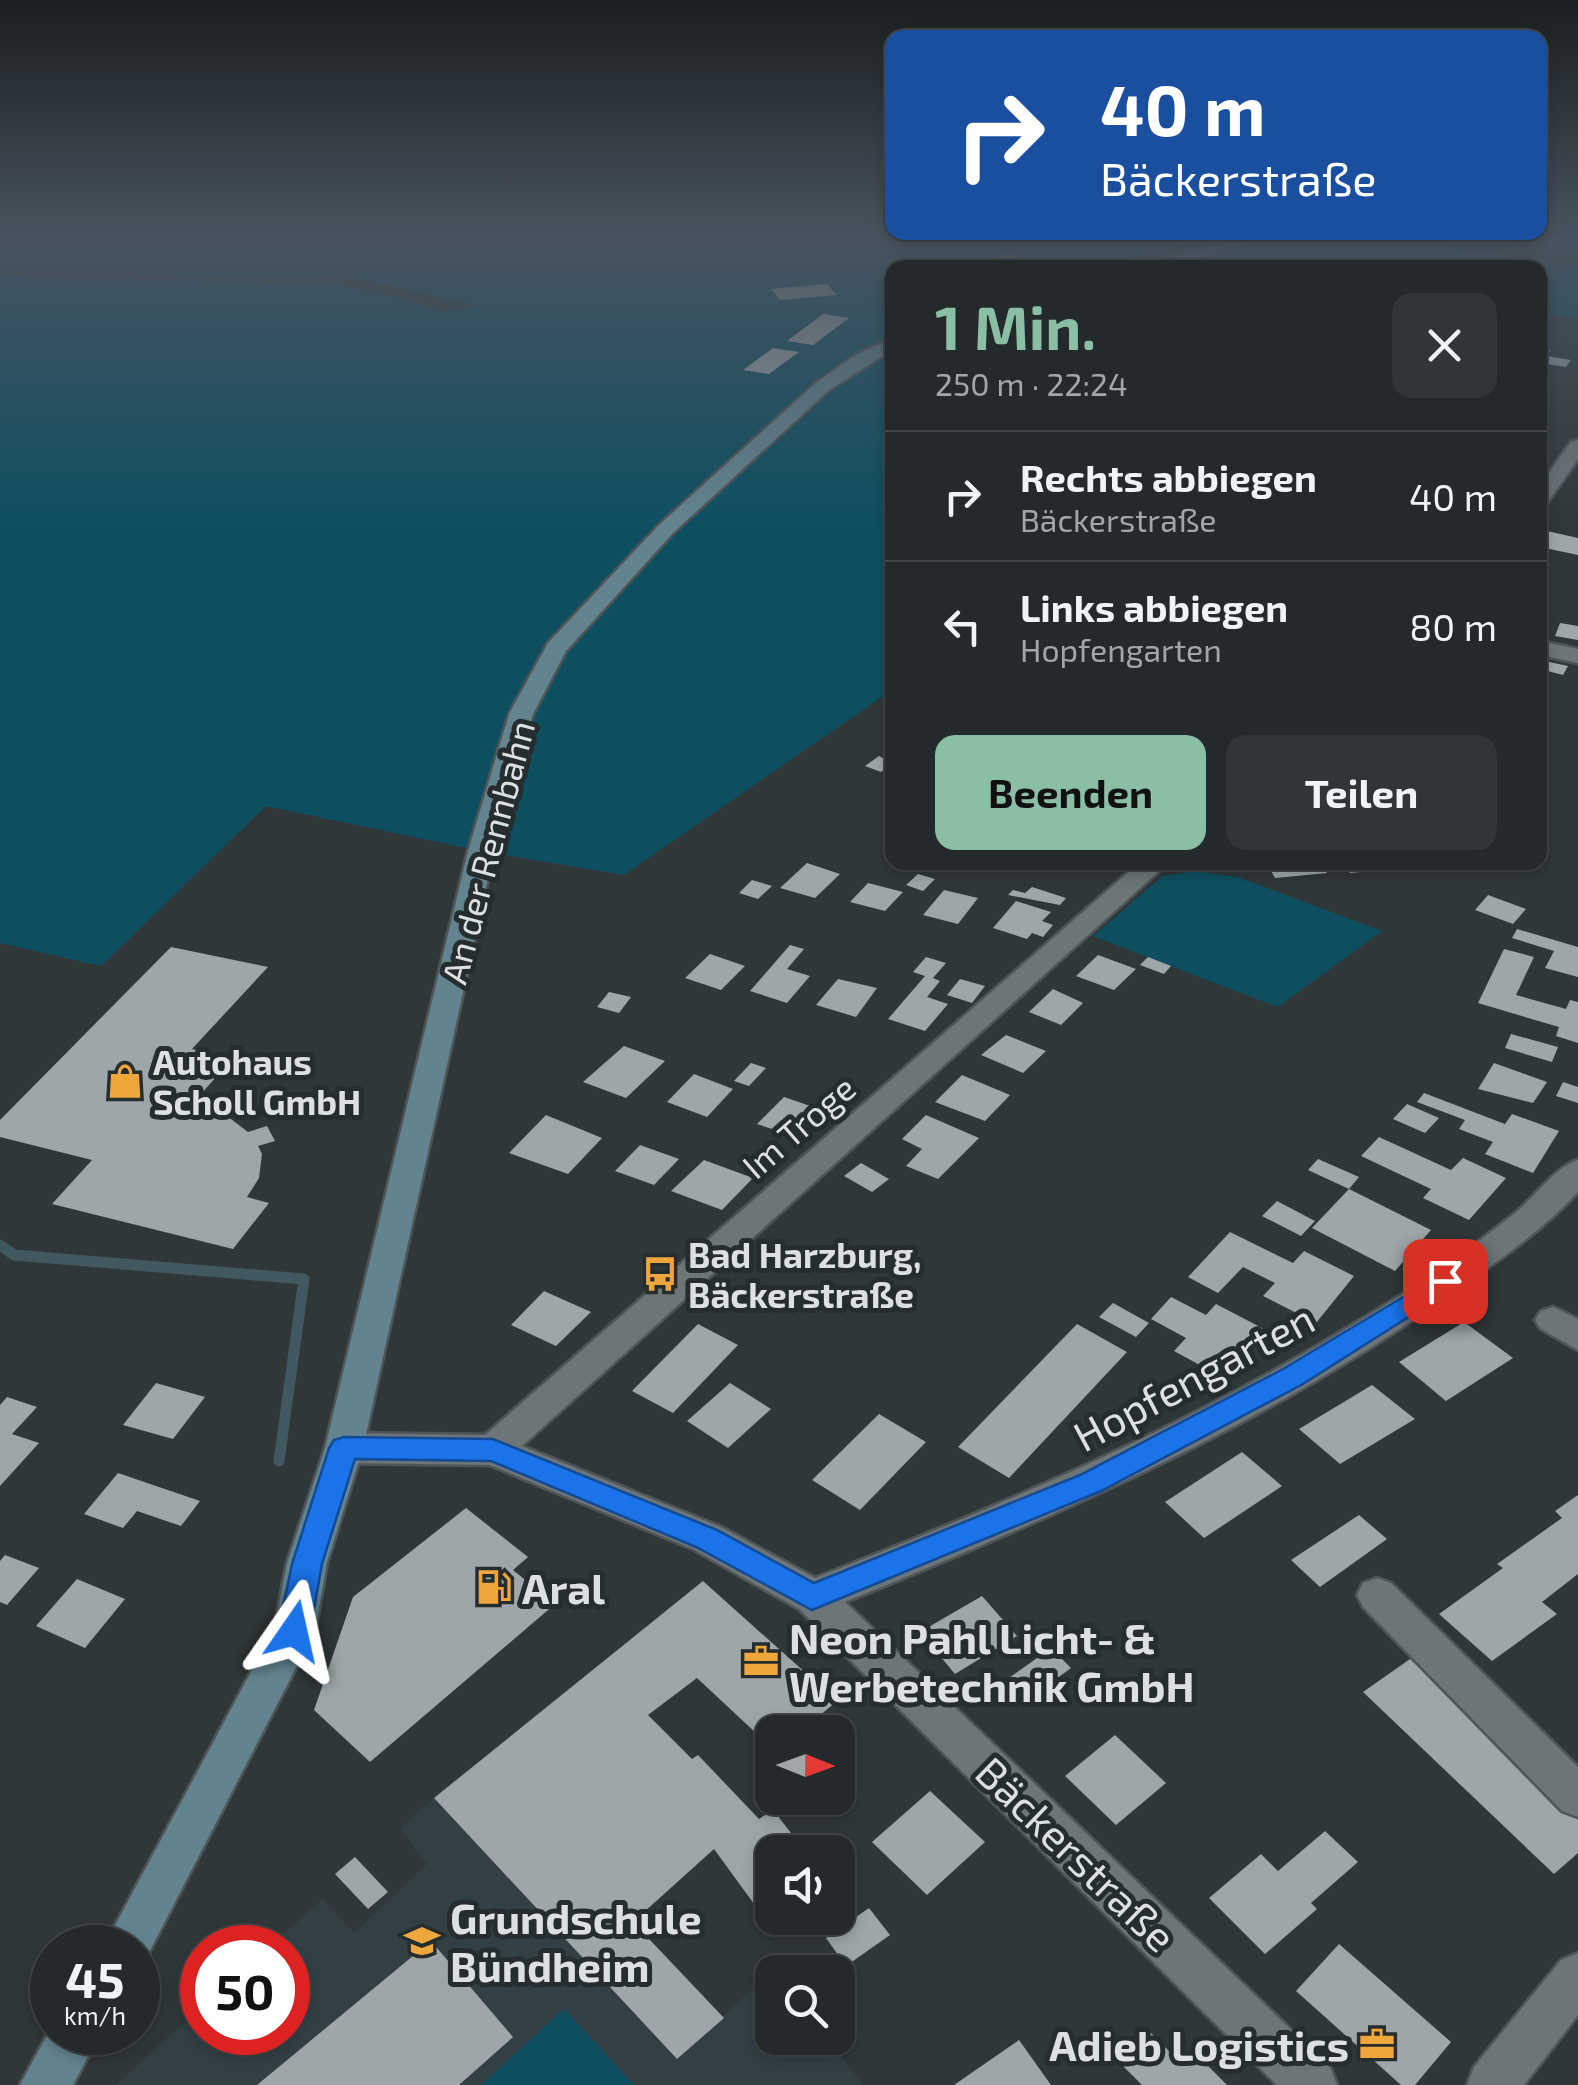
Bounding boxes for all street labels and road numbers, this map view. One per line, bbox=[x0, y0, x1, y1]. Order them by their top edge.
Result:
street label: An der Rennbahn bbox=[432, 716, 542, 988]
street label: Im Troge bbox=[733, 1066, 863, 1186]
street label: Hopfengarten bbox=[1064, 1292, 1322, 1460]
street label: Bäckerstraße bbox=[967, 1745, 1187, 1961]

